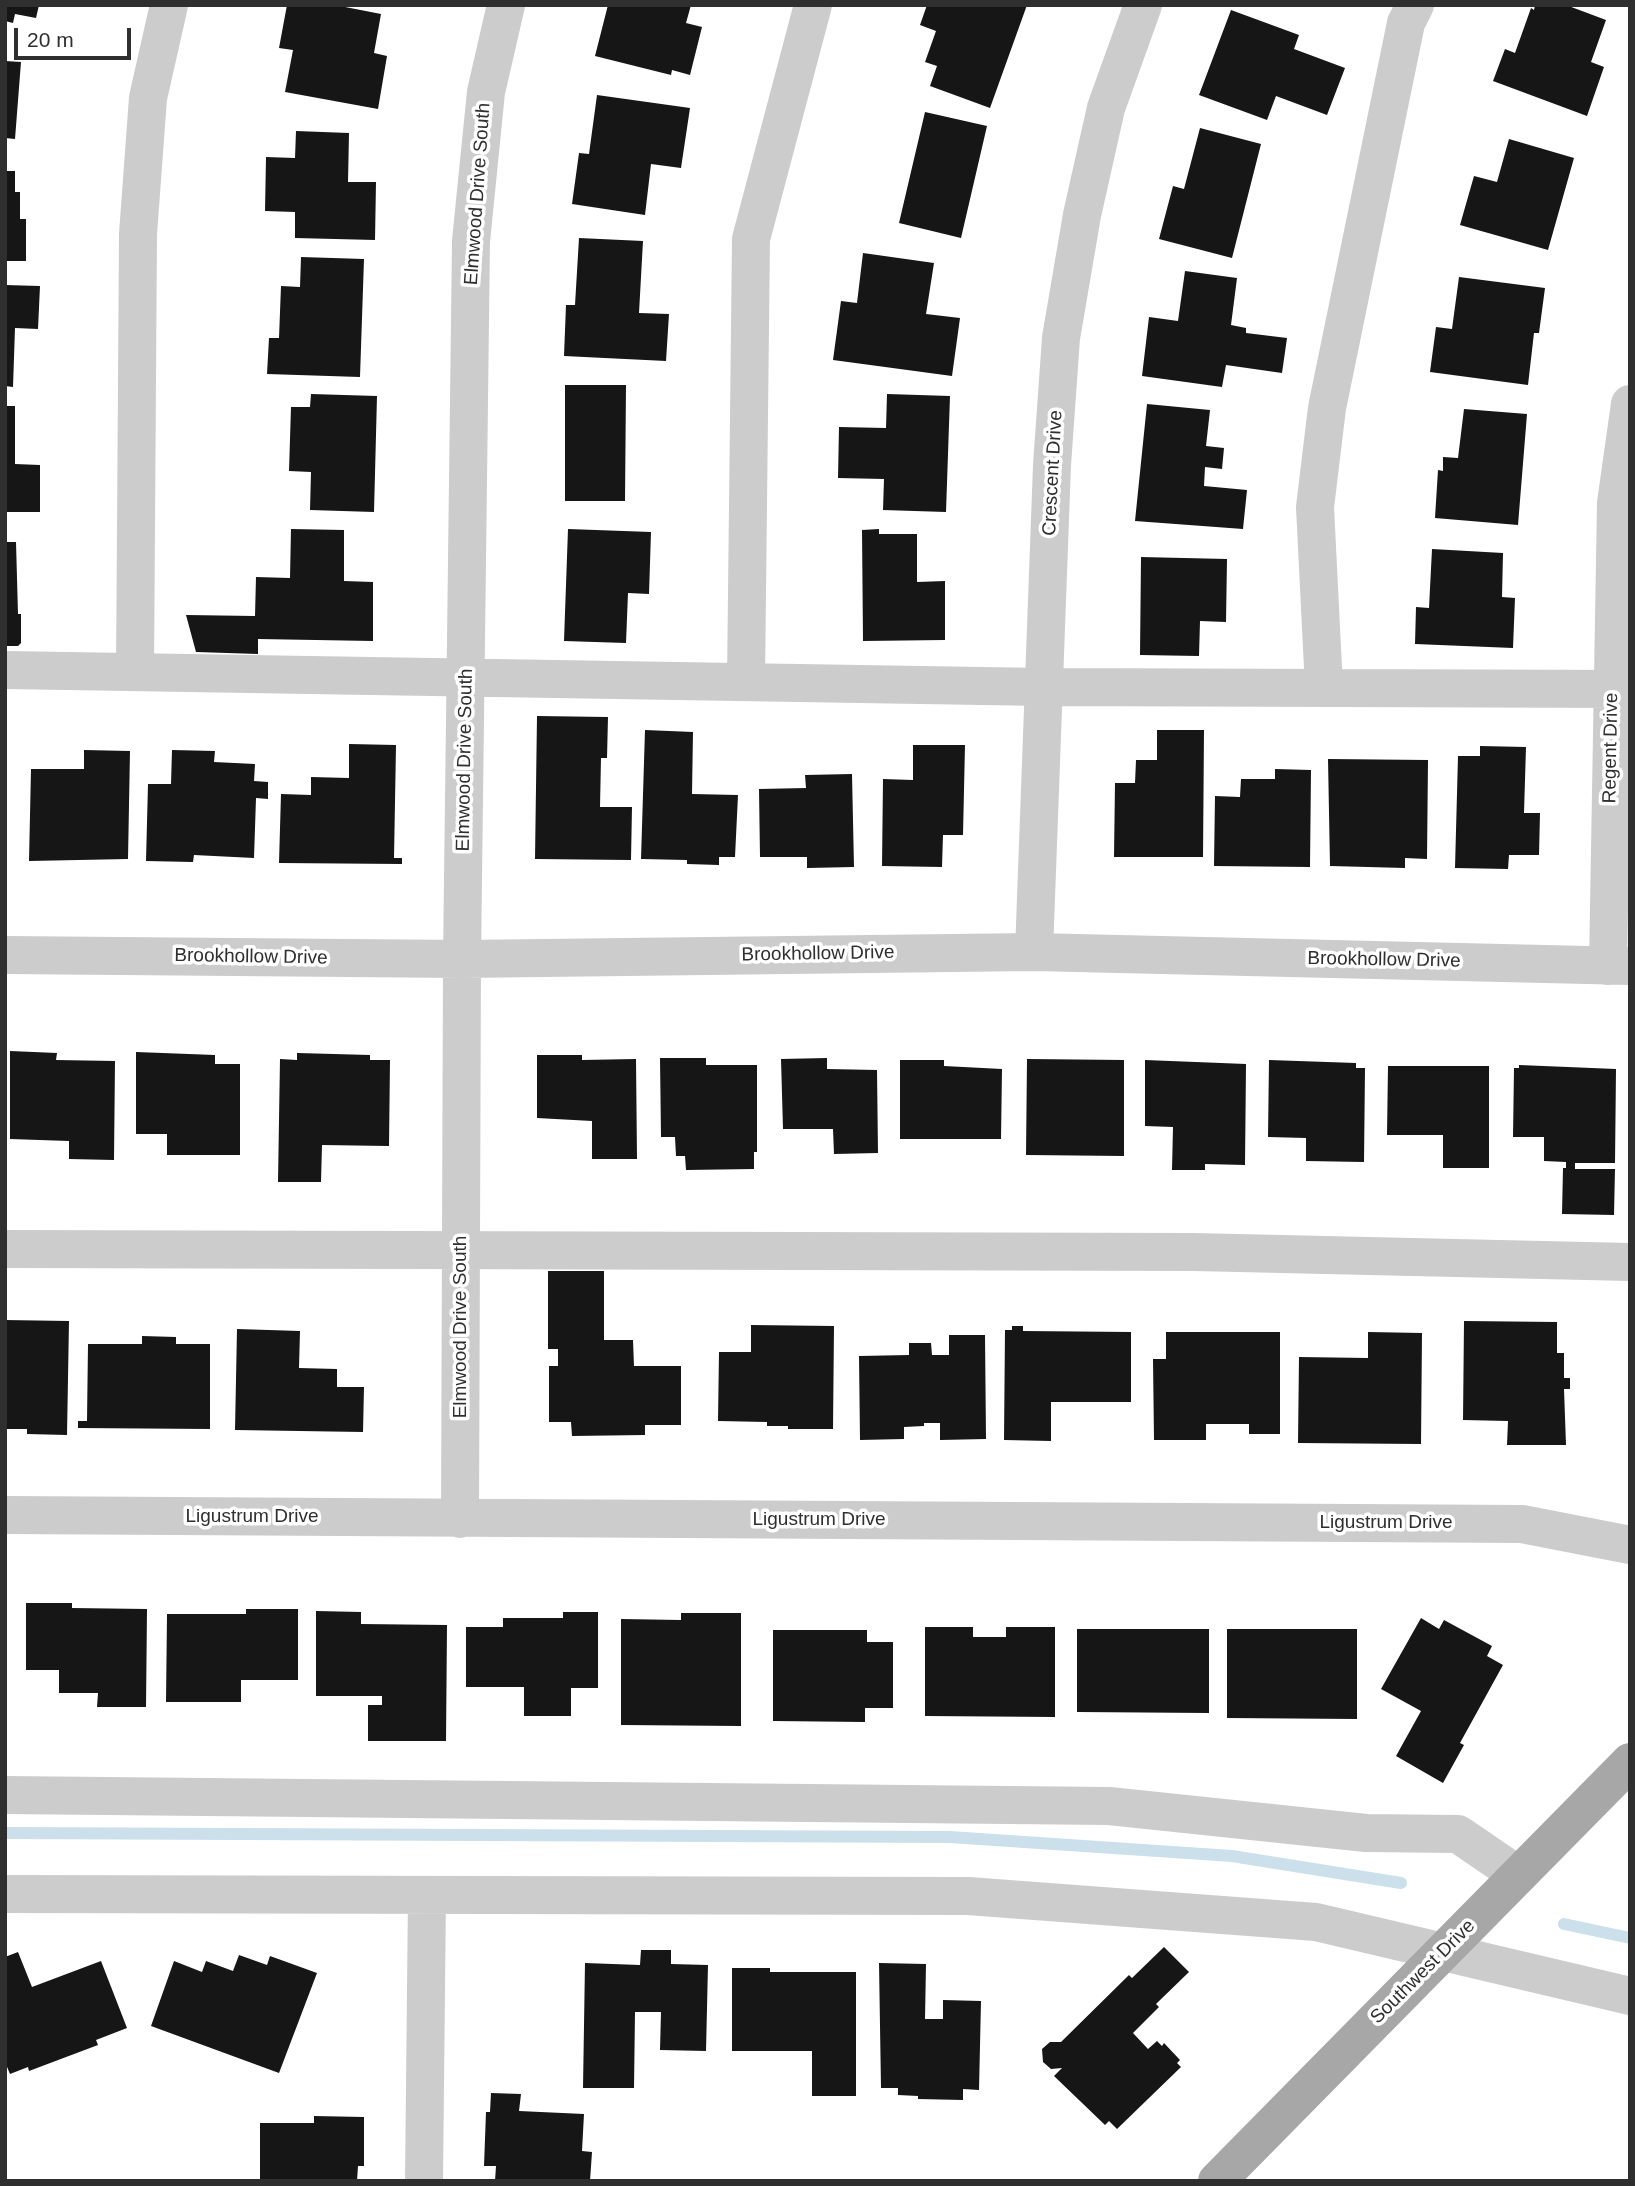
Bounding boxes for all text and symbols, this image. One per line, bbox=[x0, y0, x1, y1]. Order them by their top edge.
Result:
scale bar bbox=[18, 14, 135, 58]
text: 20 m bbox=[27, 28, 74, 51]
street label: Elmwood Drive South bbox=[460, 102, 496, 286]
street label: Crescent Drive bbox=[1038, 410, 1068, 536]
street label: Elmwood Drive South bbox=[452, 668, 478, 852]
street label: Regent Drive bbox=[1599, 692, 1623, 804]
street label: Brookhollow Drive bbox=[741, 941, 895, 967]
street label: Brookhollow Drive bbox=[174, 944, 328, 970]
street label: Brookhollow Drive bbox=[1307, 947, 1461, 973]
street label: Elmwood Drive South bbox=[450, 1236, 472, 1418]
street label: Ligustrum Drive bbox=[185, 1506, 319, 1528]
street label: Ligustrum Drive bbox=[752, 1509, 886, 1531]
street label: Ligustrum Drive bbox=[1319, 1512, 1453, 1534]
street label: Southwest Drive bbox=[1366, 1915, 1480, 2029]

